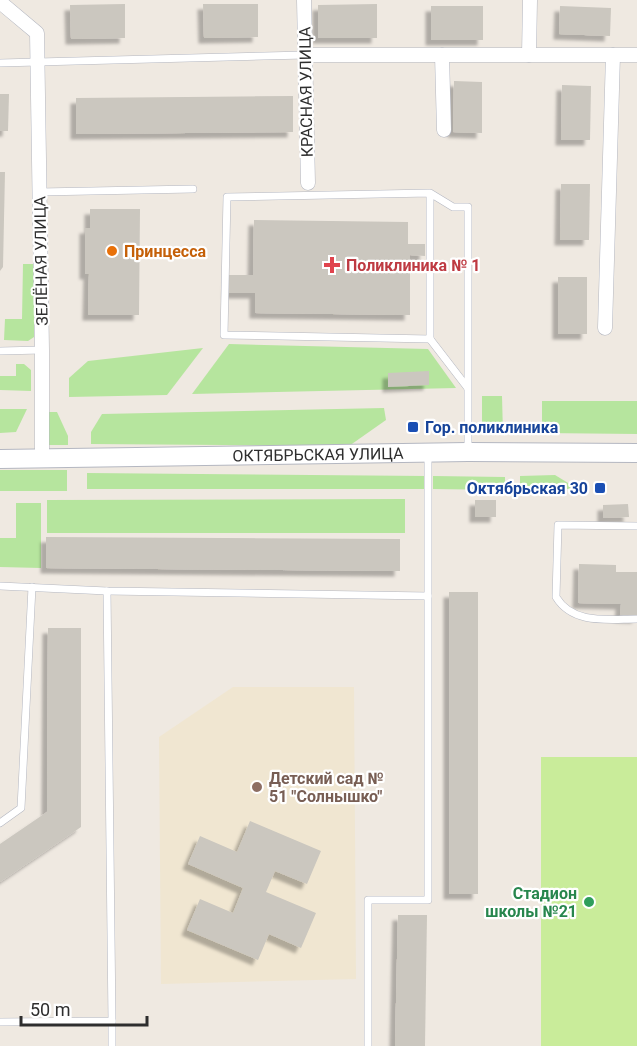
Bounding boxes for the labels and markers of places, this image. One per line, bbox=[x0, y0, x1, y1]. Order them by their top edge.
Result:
place label: Принцесса bbox=[124, 242, 206, 261]
marker: Принцесса bbox=[105, 244, 119, 258]
marker: Поликлиника № 1 bbox=[323, 256, 341, 274]
place label: Поликлиника № 1 bbox=[346, 256, 481, 275]
place label: Гор. поликлиника bbox=[425, 418, 559, 437]
marker: Гор. поликлиника bbox=[406, 420, 420, 434]
place label: Октябрьская 30 bbox=[467, 479, 588, 498]
marker: Октябрьская 30 bbox=[593, 481, 607, 495]
place label: Детский сад № 51 "Солнышко" bbox=[269, 769, 384, 806]
marker: Детский сад № 51 "Солнышко" bbox=[250, 780, 264, 794]
place label: Стадион школы №21 bbox=[485, 884, 577, 921]
marker: Стадион школы №21 bbox=[582, 895, 596, 909]

